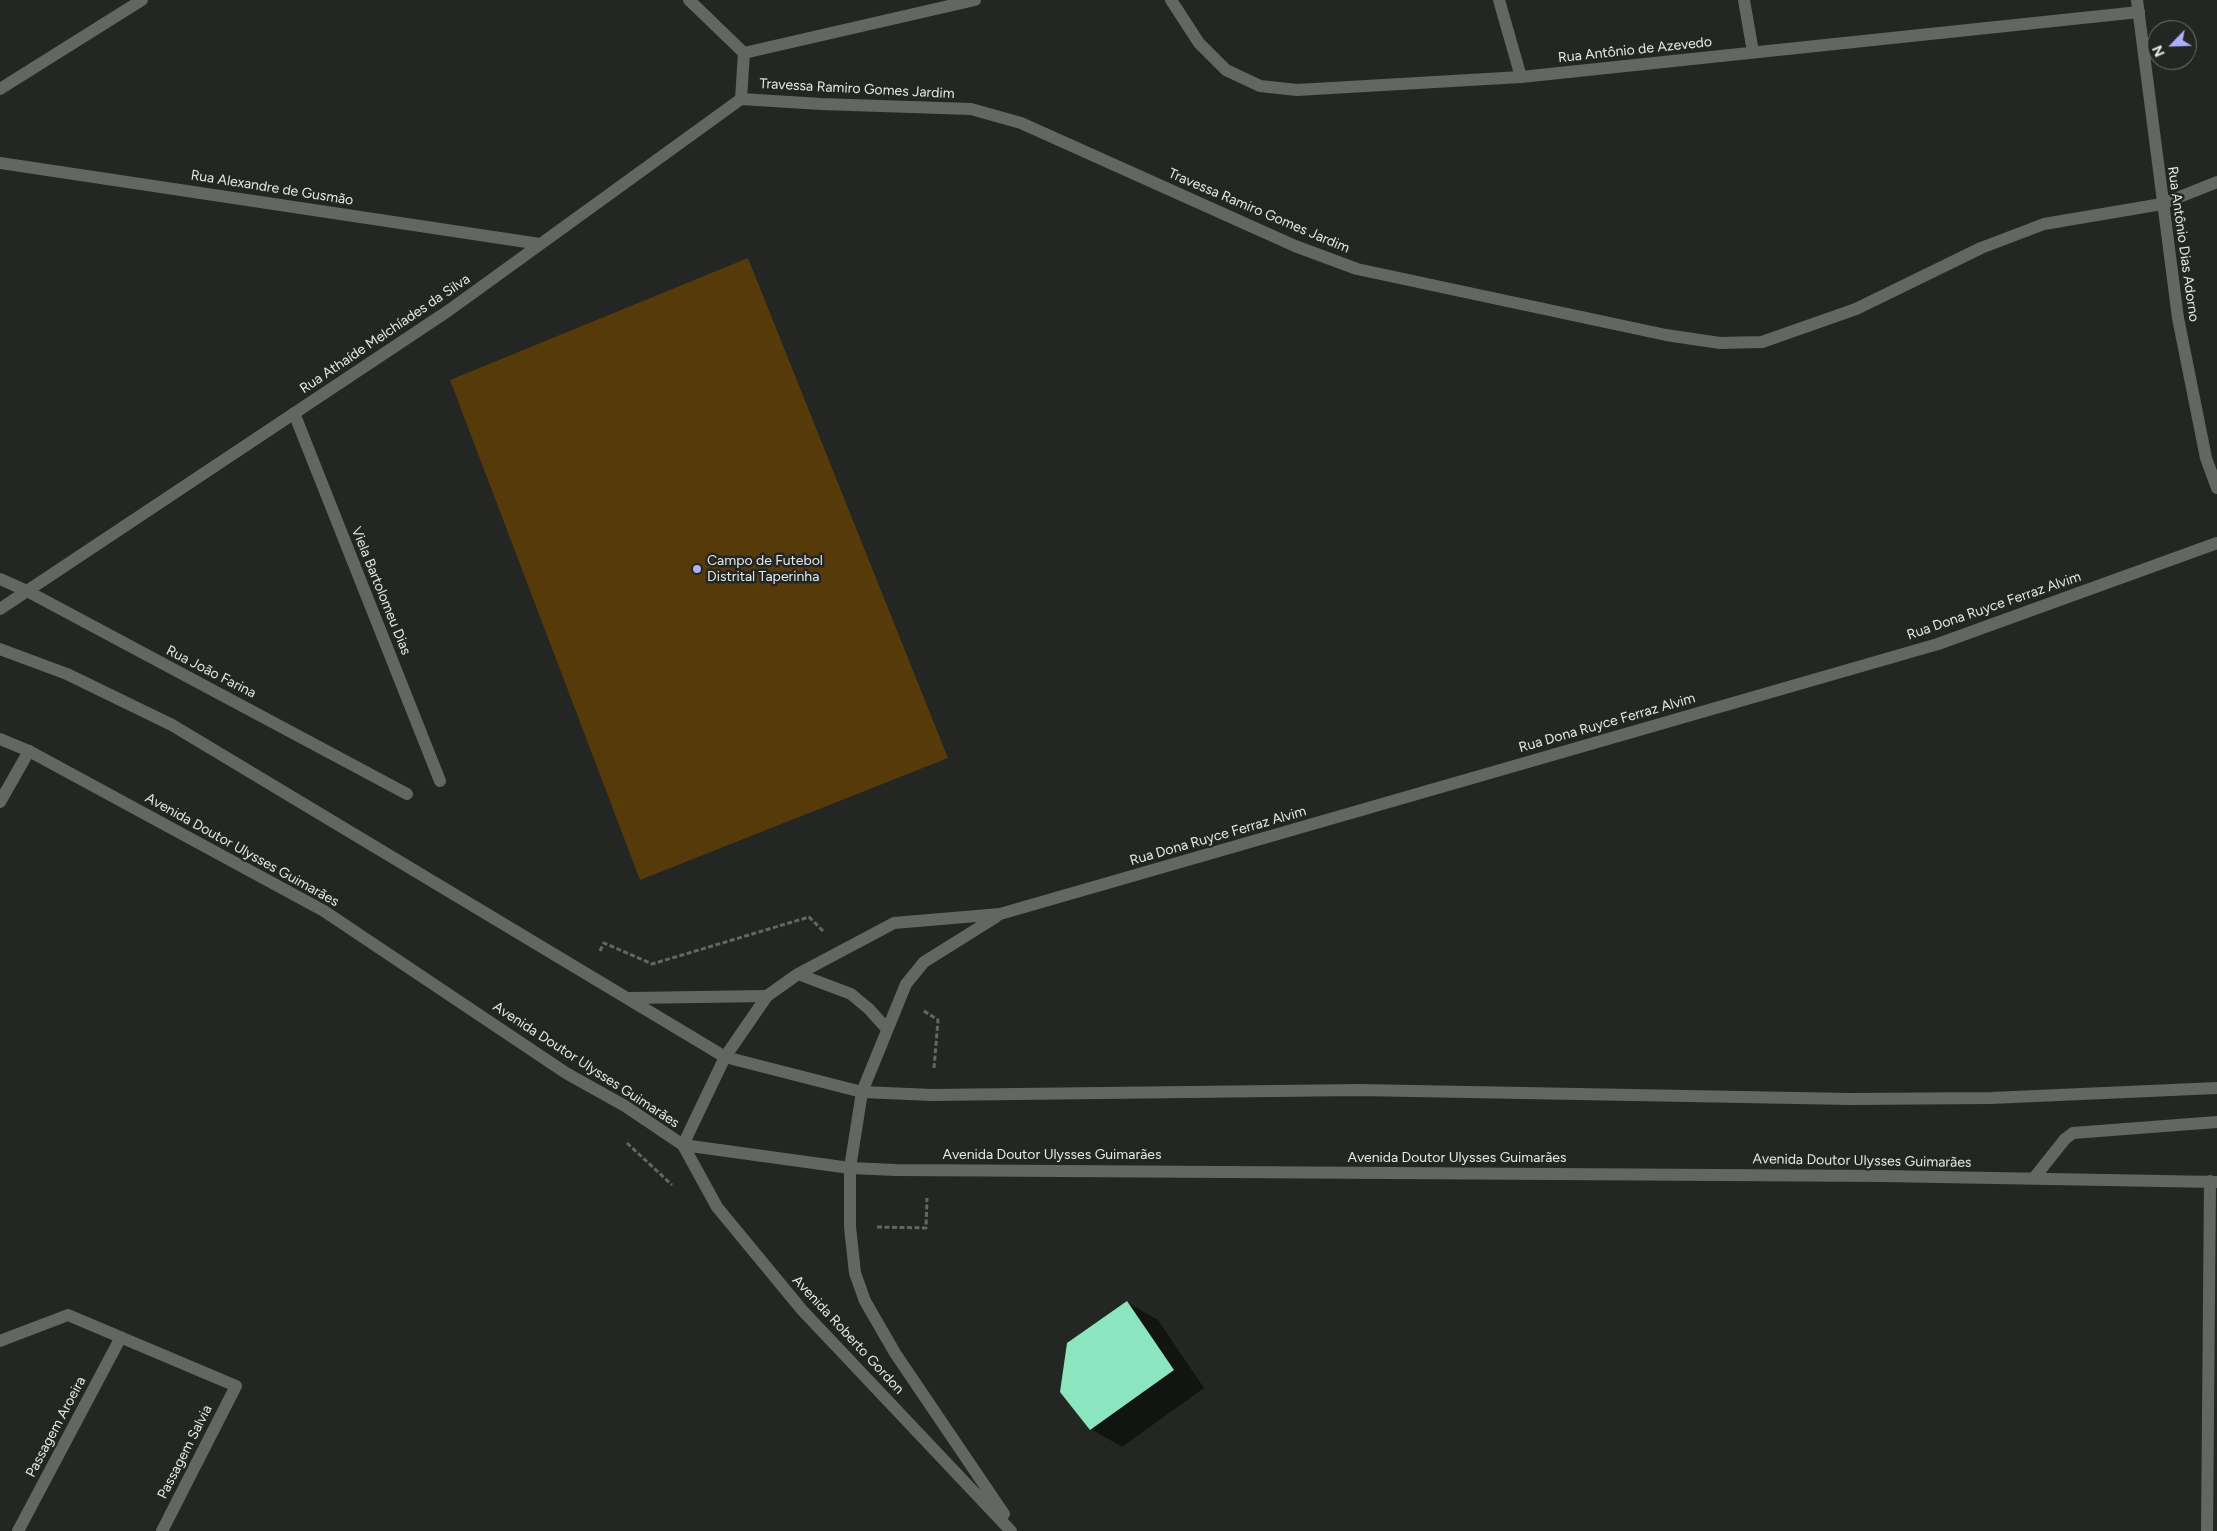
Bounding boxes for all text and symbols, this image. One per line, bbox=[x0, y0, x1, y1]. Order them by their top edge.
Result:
north arrow bbox=[2147, 20, 2197, 70]
street label: Rua Antônio de Azevedo bbox=[1557, 34, 1713, 66]
text: N bbox=[2149, 43, 2169, 59]
street label: Travessa Ramiro Gomes Jardim bbox=[759, 75, 955, 103]
street label: Travessa Ramiro Gomes Jardim bbox=[1166, 165, 1352, 257]
street label: Rua Antônio Dias Adorno bbox=[2164, 165, 2202, 323]
street label: Rua Alexandre de Gusmão bbox=[190, 167, 354, 209]
street label: Rua Athaíde Melchíades da Silva bbox=[297, 271, 473, 397]
street label: Viela Bartolomeu Dias bbox=[348, 525, 414, 657]
place label: Campo de Futebol Distrital Taperinha bbox=[707, 553, 823, 586]
marker: Campo de Futebol Distrital Taperinha bbox=[691, 563, 703, 575]
street label: Rua Dona Ruyce Ferraz Alvim bbox=[1905, 568, 2083, 644]
street label: Rua João Farina bbox=[163, 642, 259, 702]
street label: Rua Dona Ruyce Ferraz Alvim bbox=[1517, 690, 1697, 756]
street label: Avenida Doutor Ulysses Guimarães bbox=[142, 790, 342, 910]
street label: Rua Dona Ruyce Ferraz Alvim bbox=[1128, 803, 1308, 869]
street label: Avenida Doutor Ulysses Guimarães bbox=[490, 998, 682, 1132]
street label: Avenida Doutor Ulysses Guimarães bbox=[943, 1147, 1161, 1163]
street label: Avenida Doutor Ulysses Guimarães bbox=[1348, 1150, 1566, 1166]
street label: Avenida Doutor Ulysses Guimarães bbox=[1752, 1151, 1972, 1171]
street label: Avenida Roberto Gordon bbox=[789, 1272, 907, 1398]
street label: Passagem Aroeira bbox=[22, 1374, 90, 1480]
street label: Passagem Salvia bbox=[154, 1402, 216, 1502]

